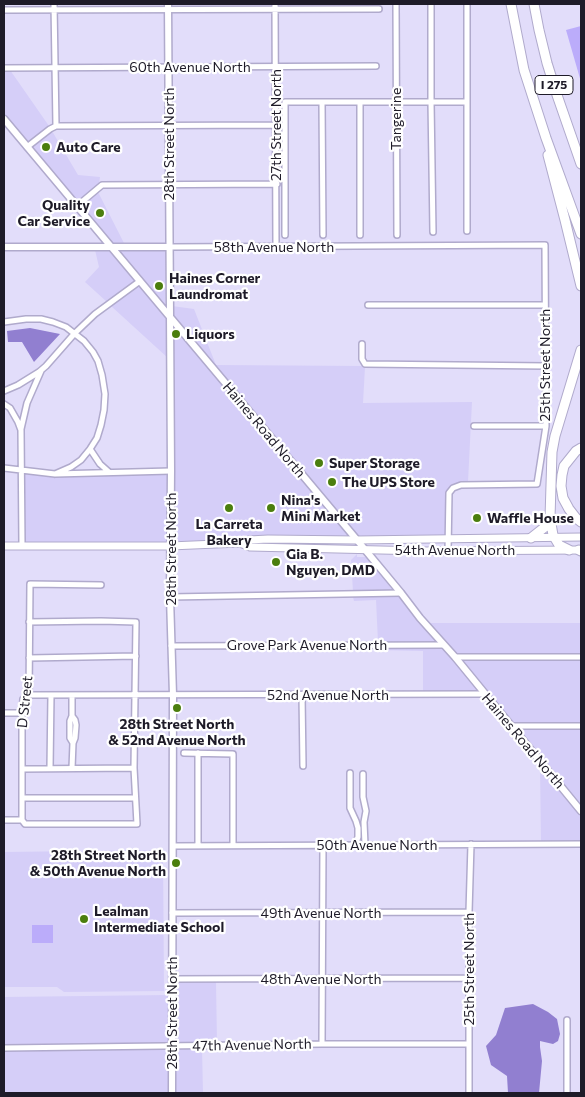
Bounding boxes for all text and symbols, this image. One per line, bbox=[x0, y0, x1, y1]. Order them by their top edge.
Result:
street label: 60th Avenue North bbox=[129, 59, 251, 75]
street label: 27th Street North bbox=[268, 69, 284, 181]
road number: I 275 bbox=[535, 76, 573, 94]
street label: 28th Street North bbox=[161, 87, 177, 201]
street label: Tangerine bbox=[388, 88, 404, 150]
place label: Auto Care bbox=[56, 139, 121, 155]
marker: Auto Care bbox=[40, 141, 52, 153]
place label: Quality Car Service bbox=[17, 197, 90, 230]
marker: Quality Car Service bbox=[94, 207, 106, 219]
street label: 58th Avenue North bbox=[214, 239, 334, 255]
place label: Haines Corner Laundromat bbox=[169, 270, 260, 302]
marker: Haines Corner Laundromat bbox=[153, 280, 165, 292]
street label: 25th Street North bbox=[537, 309, 553, 421]
place label: Liquors bbox=[186, 326, 235, 342]
marker: Liquors bbox=[170, 328, 182, 340]
street label: Haines Road North bbox=[219, 379, 309, 481]
place label: Super Storage bbox=[329, 455, 420, 471]
marker: Super Storage bbox=[313, 457, 325, 469]
place label: The UPS Store bbox=[342, 474, 435, 490]
marker: The UPS Store bbox=[326, 476, 338, 488]
street label: 28th Street North bbox=[163, 492, 179, 606]
place label: Nina's Mini Market bbox=[281, 492, 360, 524]
marker: La Carreta Bakery bbox=[223, 502, 235, 514]
marker: Nina's Mini Market bbox=[265, 502, 277, 514]
place label: Waffle House bbox=[487, 510, 574, 526]
marker: Waffle House bbox=[471, 512, 483, 524]
place label: La Carreta Bakery bbox=[195, 516, 263, 548]
street label: 54th Avenue North bbox=[395, 542, 515, 558]
place label: Gia B. Nguyen, DMD bbox=[286, 546, 375, 578]
marker: Gia B. Nguyen, DMD bbox=[270, 556, 282, 568]
street label: Grove Park Avenue North bbox=[227, 637, 387, 653]
street label: D Street bbox=[14, 675, 36, 729]
street label: 52nd Avenue North bbox=[267, 687, 389, 703]
street label: Haines Road North bbox=[478, 690, 568, 792]
marker: 28th Street North & 52nd Avenue North bbox=[171, 702, 183, 714]
place label: 28th Street North & 52nd Avenue North bbox=[108, 716, 246, 749]
street label: 50th Avenue North bbox=[316, 837, 438, 853]
place label: 28th Street North & 50th Avenue North bbox=[30, 847, 166, 880]
marker: 28th Street North & 50th Avenue North bbox=[170, 857, 182, 869]
place label: Lealman Intermediate School bbox=[94, 903, 224, 936]
street label: 49th Avenue North bbox=[261, 905, 381, 921]
marker: Lealman Intermediate School bbox=[78, 913, 90, 925]
street label: 25th Street North bbox=[461, 913, 477, 1025]
street label: 28th Street North bbox=[164, 956, 180, 1070]
street label: 48th Avenue North bbox=[261, 971, 381, 987]
street label: 47th Avenue North bbox=[192, 1036, 312, 1054]

